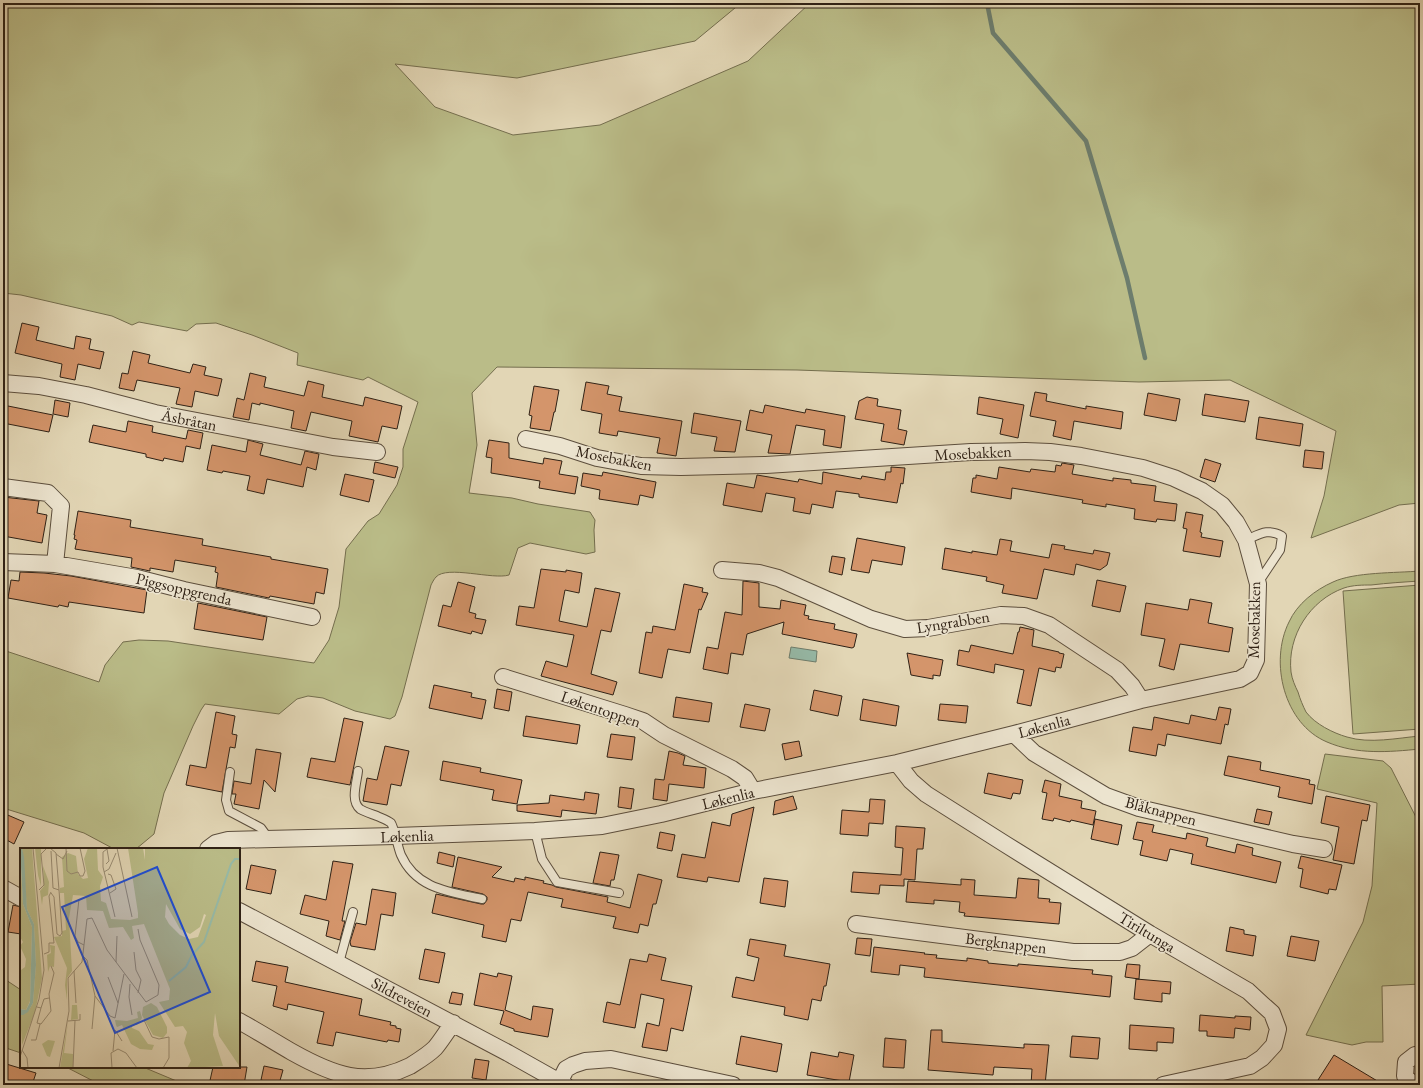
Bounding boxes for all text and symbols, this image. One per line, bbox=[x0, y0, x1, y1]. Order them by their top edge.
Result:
street label: Åsbråtan bbox=[158, 404, 219, 436]
street label: Mosebakken bbox=[574, 440, 655, 476]
street label: Mosebakken bbox=[934, 440, 1013, 466]
street label: Piggsoppgrenda bbox=[134, 568, 235, 610]
street label: Mosebakken bbox=[1243, 581, 1265, 659]
street label: Lyngrabben bbox=[915, 606, 992, 638]
street label: Løkentoppen bbox=[558, 686, 644, 733]
street label: Løkenlia bbox=[1016, 709, 1073, 743]
street label: Løkenlia bbox=[700, 781, 757, 815]
street label: Blåknappen bbox=[1123, 791, 1200, 831]
street label: Løkenlia bbox=[380, 825, 435, 847]
inset map bbox=[20, 848, 240, 1068]
street label: Tiriltunga bbox=[1115, 907, 1180, 958]
street label: Bergknappen bbox=[964, 928, 1048, 958]
street label: Sildreveien bbox=[368, 972, 437, 1022]

